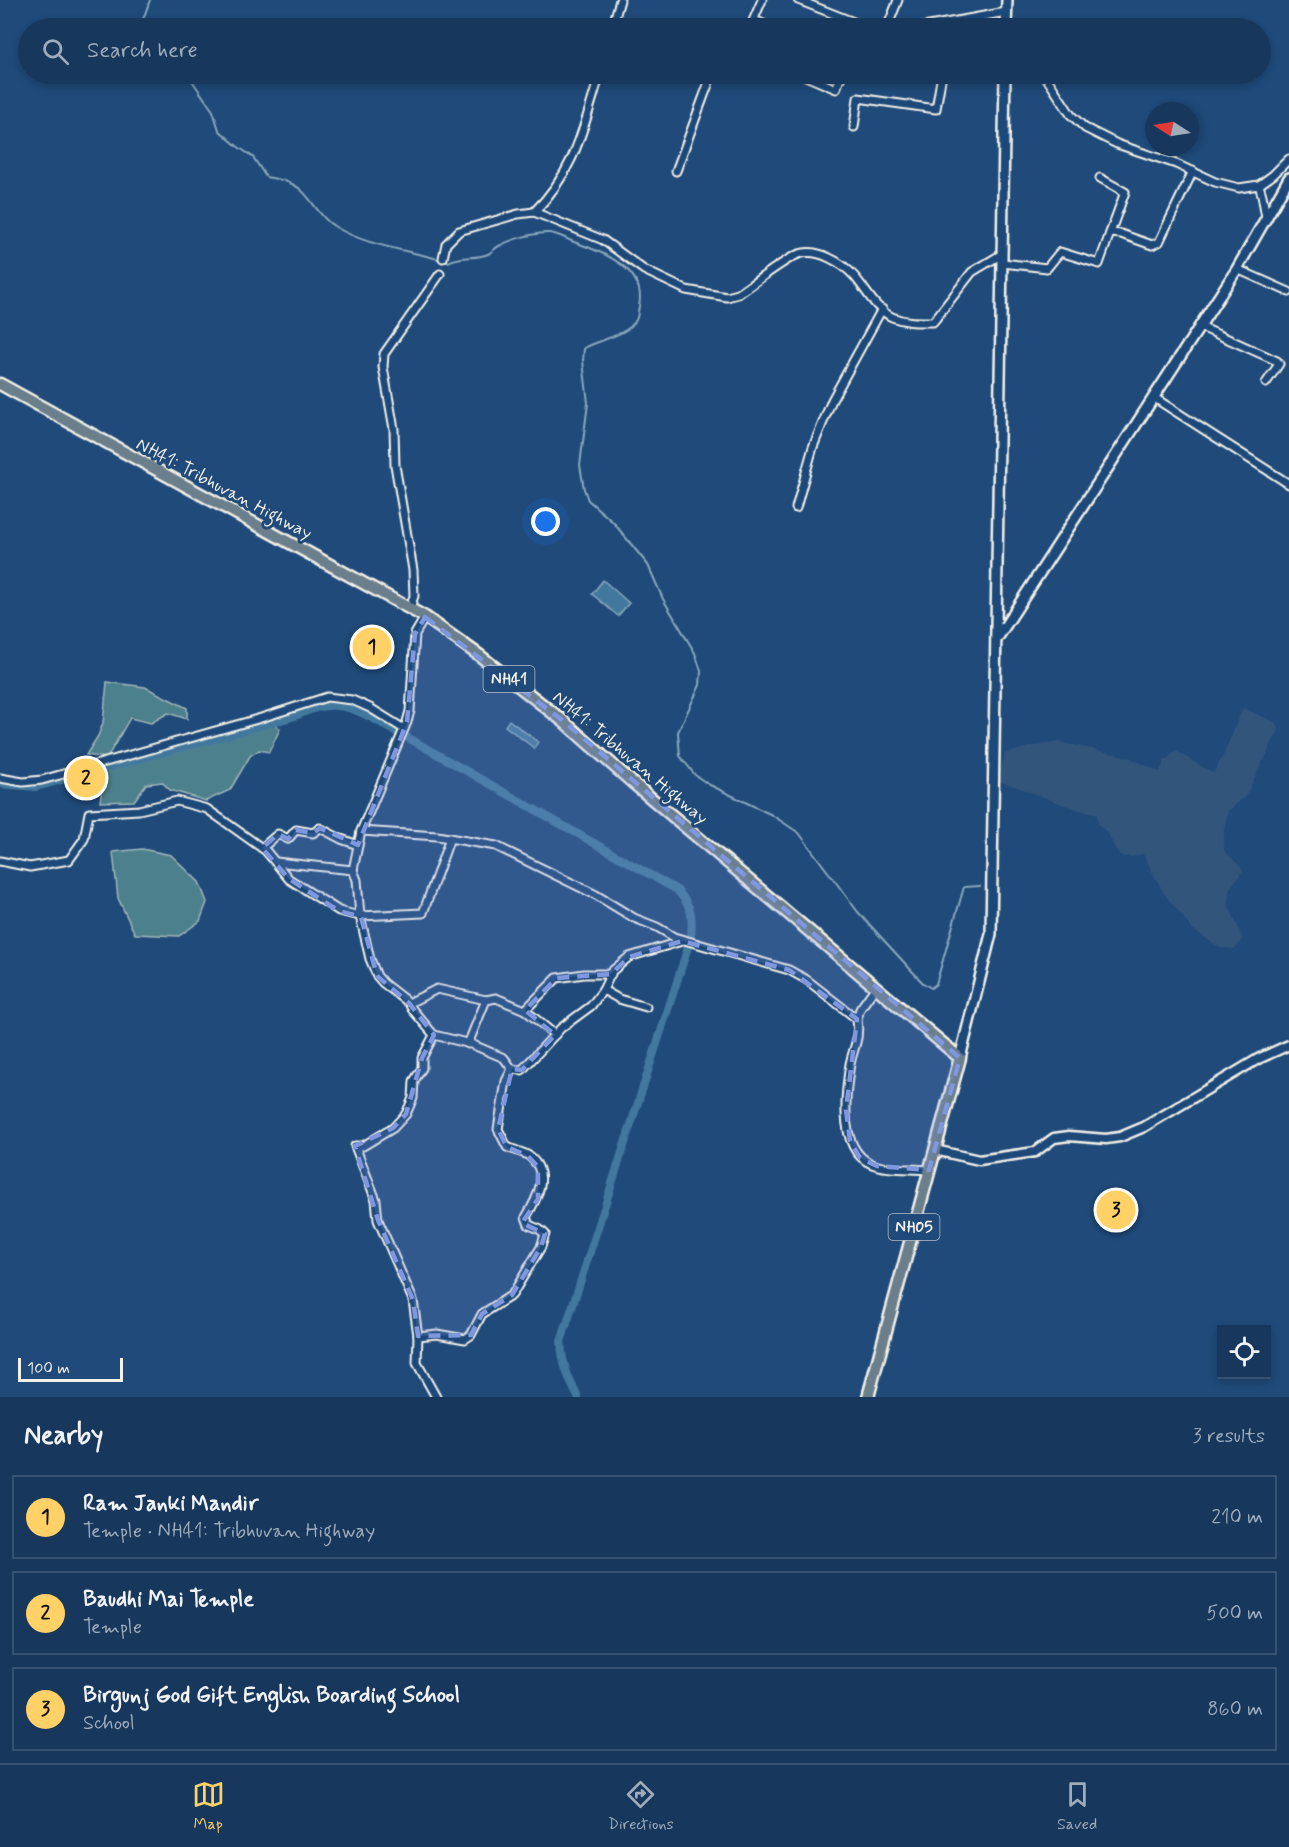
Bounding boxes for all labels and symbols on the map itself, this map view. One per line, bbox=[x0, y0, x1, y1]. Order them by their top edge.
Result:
north arrow bbox=[1145, 102, 1199, 156]
street label: NH41: Tribhuvan Highway bbox=[131, 432, 316, 547]
your location bbox=[531, 507, 560, 536]
pin: 1 bbox=[352, 624, 392, 670]
road number: NH41 bbox=[484, 666, 534, 692]
street label: NH41: Tribhuvan Highway bbox=[546, 686, 713, 832]
pin: 2 bbox=[66, 756, 106, 800]
pin: 3 bbox=[1096, 1188, 1136, 1232]
road number: NH05 bbox=[888, 1214, 940, 1240]
scale bar bbox=[18, 1355, 123, 1382]

